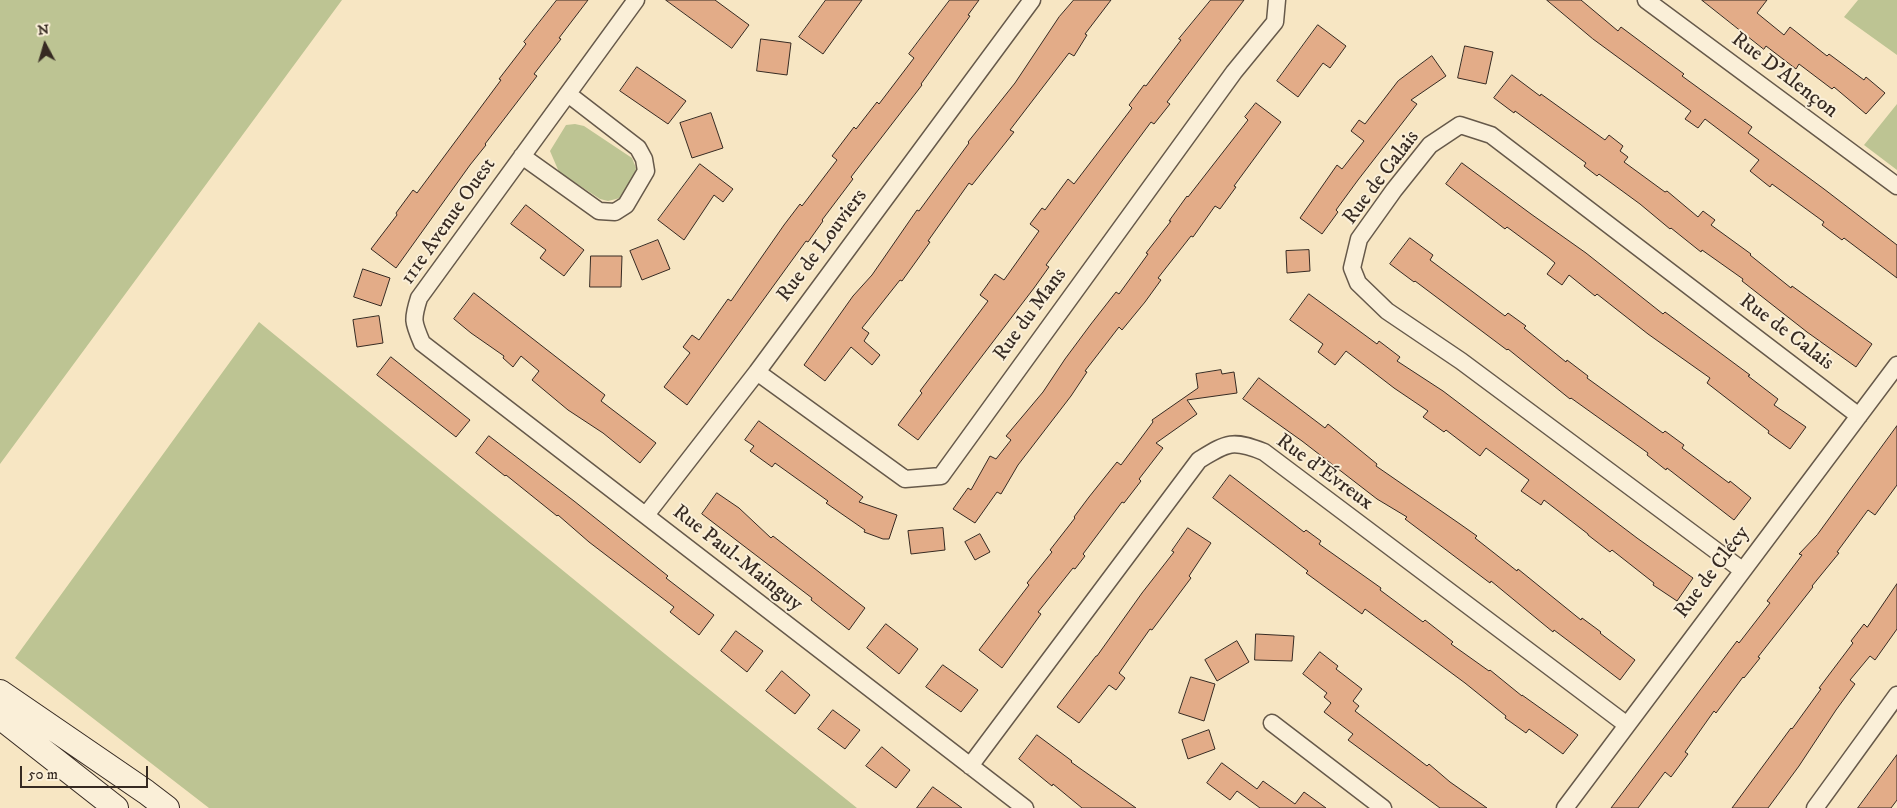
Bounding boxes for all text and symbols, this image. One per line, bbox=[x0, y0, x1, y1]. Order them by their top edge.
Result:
north arrow bbox=[20, 20, 70, 70]
text: N bbox=[37, 21, 50, 40]
street label: Rue D'Alençon bbox=[1726, 28, 1842, 124]
street label: Rue de Calais bbox=[1338, 126, 1426, 230]
street label: 111e Avenue Ouest bbox=[396, 154, 502, 290]
street label: Rue de Louviers bbox=[772, 185, 874, 307]
street label: Rue du Mans bbox=[989, 264, 1073, 366]
street label: Rue de Calais bbox=[1734, 289, 1838, 377]
street label: Rue d'Évreux bbox=[1271, 429, 1377, 517]
street label: Rue Paul-Mainguy bbox=[667, 500, 807, 618]
street label: Rue de Clécy bbox=[1670, 522, 1756, 624]
scale bar bbox=[22, 756, 150, 788]
text: 50 m bbox=[28, 765, 58, 784]

